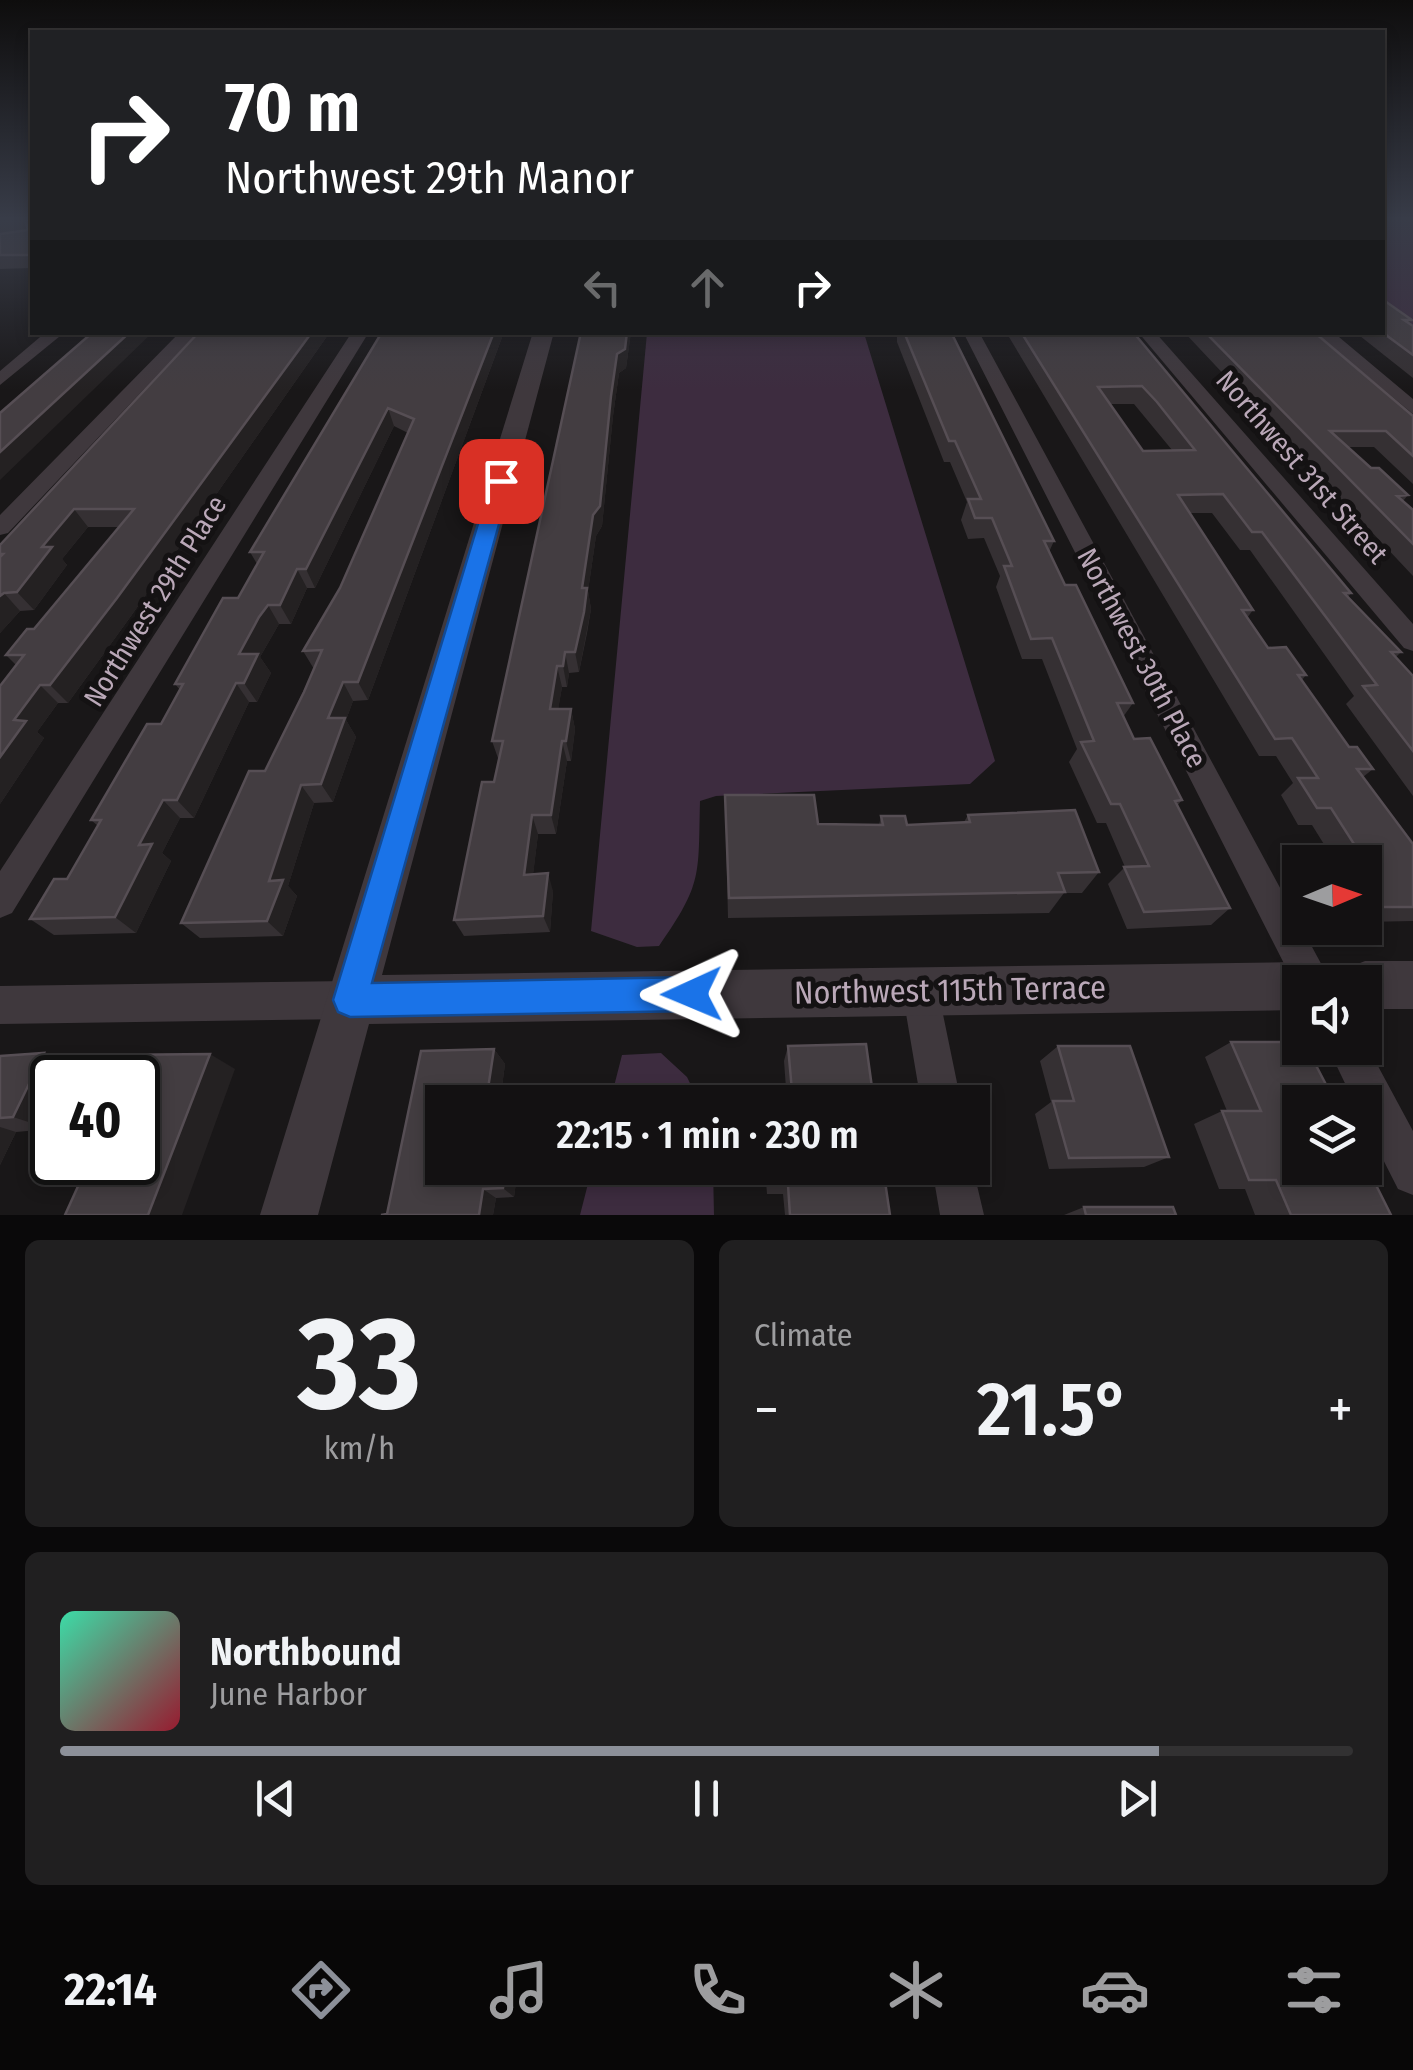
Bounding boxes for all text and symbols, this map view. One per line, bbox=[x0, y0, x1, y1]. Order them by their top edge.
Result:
text: 70 m bbox=[225, 66, 360, 150]
icon: right bbox=[60, 70, 190, 200]
text: Northwest 29th Manor bbox=[225, 151, 634, 205]
icon: left bbox=[575, 260, 630, 315]
icon: ahead bbox=[680, 260, 735, 315]
icon: right bbox=[785, 260, 840, 315]
street label: Northwest 31st Street bbox=[1209, 364, 1395, 571]
pin bbox=[459, 439, 544, 524]
icon: arrive bbox=[474, 454, 529, 509]
street label: Northwest 29th Place bbox=[77, 490, 233, 712]
street label: Northwest 30th Place bbox=[1070, 543, 1214, 773]
north arrow bbox=[1282, 845, 1382, 945]
map controls bbox=[1282, 845, 1382, 1185]
position arrow bbox=[640, 942, 744, 1046]
button: sound bbox=[1282, 965, 1382, 1065]
street label: Northwest 115th Terrace bbox=[794, 968, 1106, 1012]
speed limit sign: 40 bbox=[30, 1055, 160, 1185]
button: layers bbox=[1282, 1085, 1382, 1185]
text: 22:15 · 1 min · 230 m bbox=[557, 1112, 858, 1158]
text: 33 bbox=[298, 1286, 421, 1442]
text: Climate bbox=[754, 1316, 853, 1354]
text: 21.5° bbox=[977, 1365, 1130, 1455]
text: − bbox=[754, 1377, 779, 1443]
text: + bbox=[1328, 1377, 1353, 1443]
text: km/h bbox=[324, 1429, 395, 1467]
text: Northbound bbox=[210, 1629, 402, 1675]
text: June Harbor bbox=[210, 1675, 367, 1713]
icon: previous bbox=[248, 1771, 303, 1826]
icon: pause bbox=[679, 1771, 734, 1826]
icon: next bbox=[1110, 1771, 1165, 1826]
icon: directions bbox=[286, 1955, 356, 2025]
icon: music bbox=[484, 1955, 554, 2025]
icon: phone bbox=[683, 1955, 753, 2025]
icon: climate bbox=[881, 1955, 951, 2025]
icon: car bbox=[1080, 1955, 1150, 2025]
icon: filters bbox=[1279, 1955, 1349, 2025]
text: 22:14 bbox=[64, 1963, 157, 2017]

